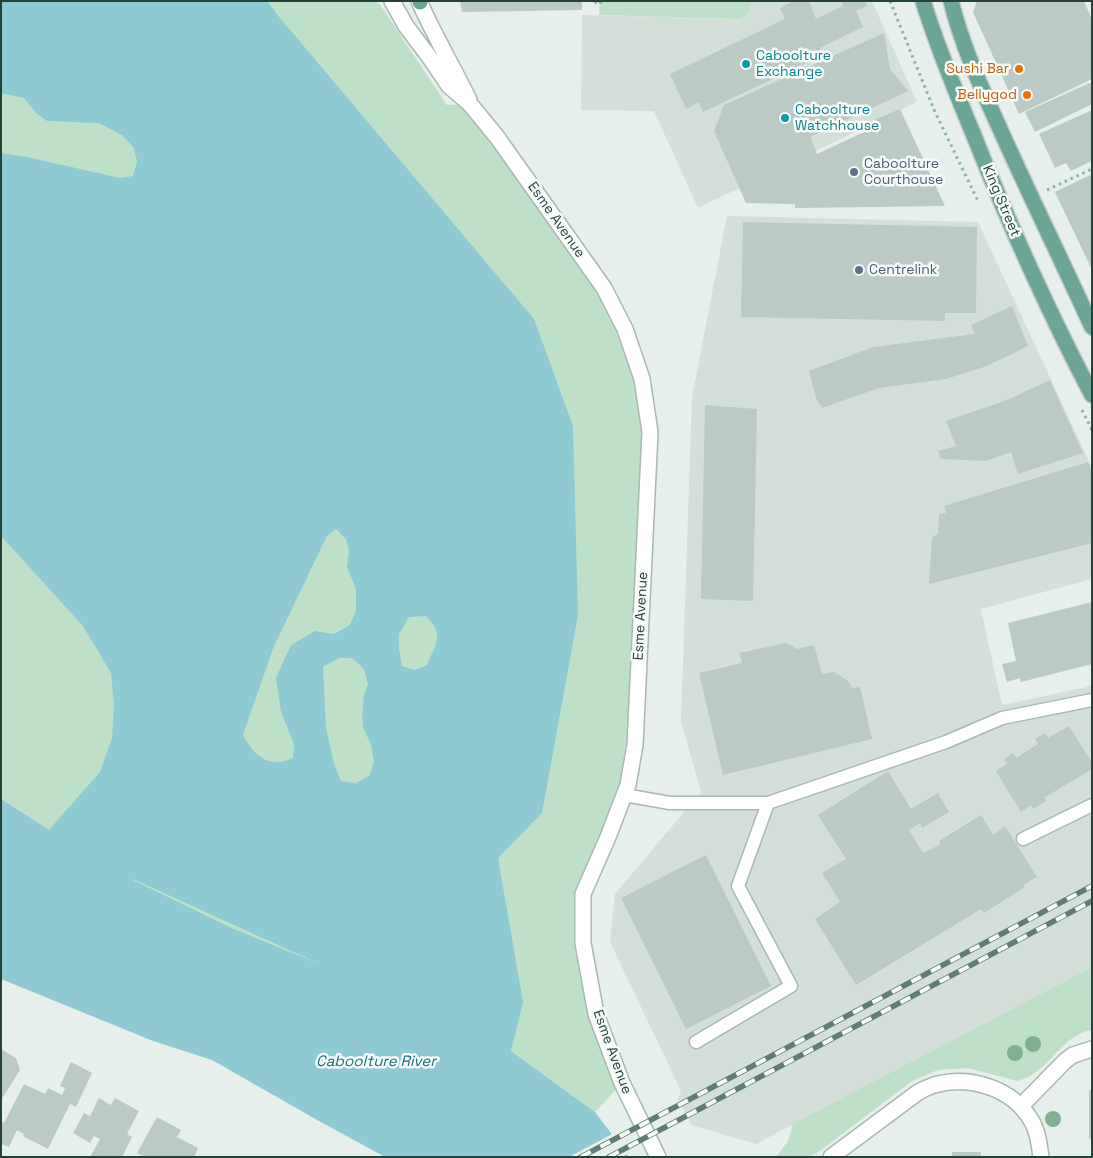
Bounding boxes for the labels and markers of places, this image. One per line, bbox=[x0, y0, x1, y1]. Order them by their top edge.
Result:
place label: Caboolture Exchange bbox=[756, 48, 831, 80]
marker: Caboolture Exchange bbox=[740, 58, 752, 70]
place label: Sushi Bar bbox=[946, 61, 1009, 77]
marker: Sushi Bar bbox=[1013, 63, 1025, 75]
place label: Bellygod bbox=[957, 87, 1017, 103]
marker: Bellygod bbox=[1021, 89, 1033, 101]
place label: Caboolture Watchhouse bbox=[795, 102, 879, 134]
marker: Caboolture Watchhouse bbox=[779, 112, 791, 124]
place label: Caboolture Courthouse bbox=[864, 156, 943, 188]
marker: Caboolture Courthouse bbox=[848, 166, 860, 178]
place label: Centrelink bbox=[869, 262, 937, 278]
marker: Centrelink bbox=[853, 264, 865, 276]

